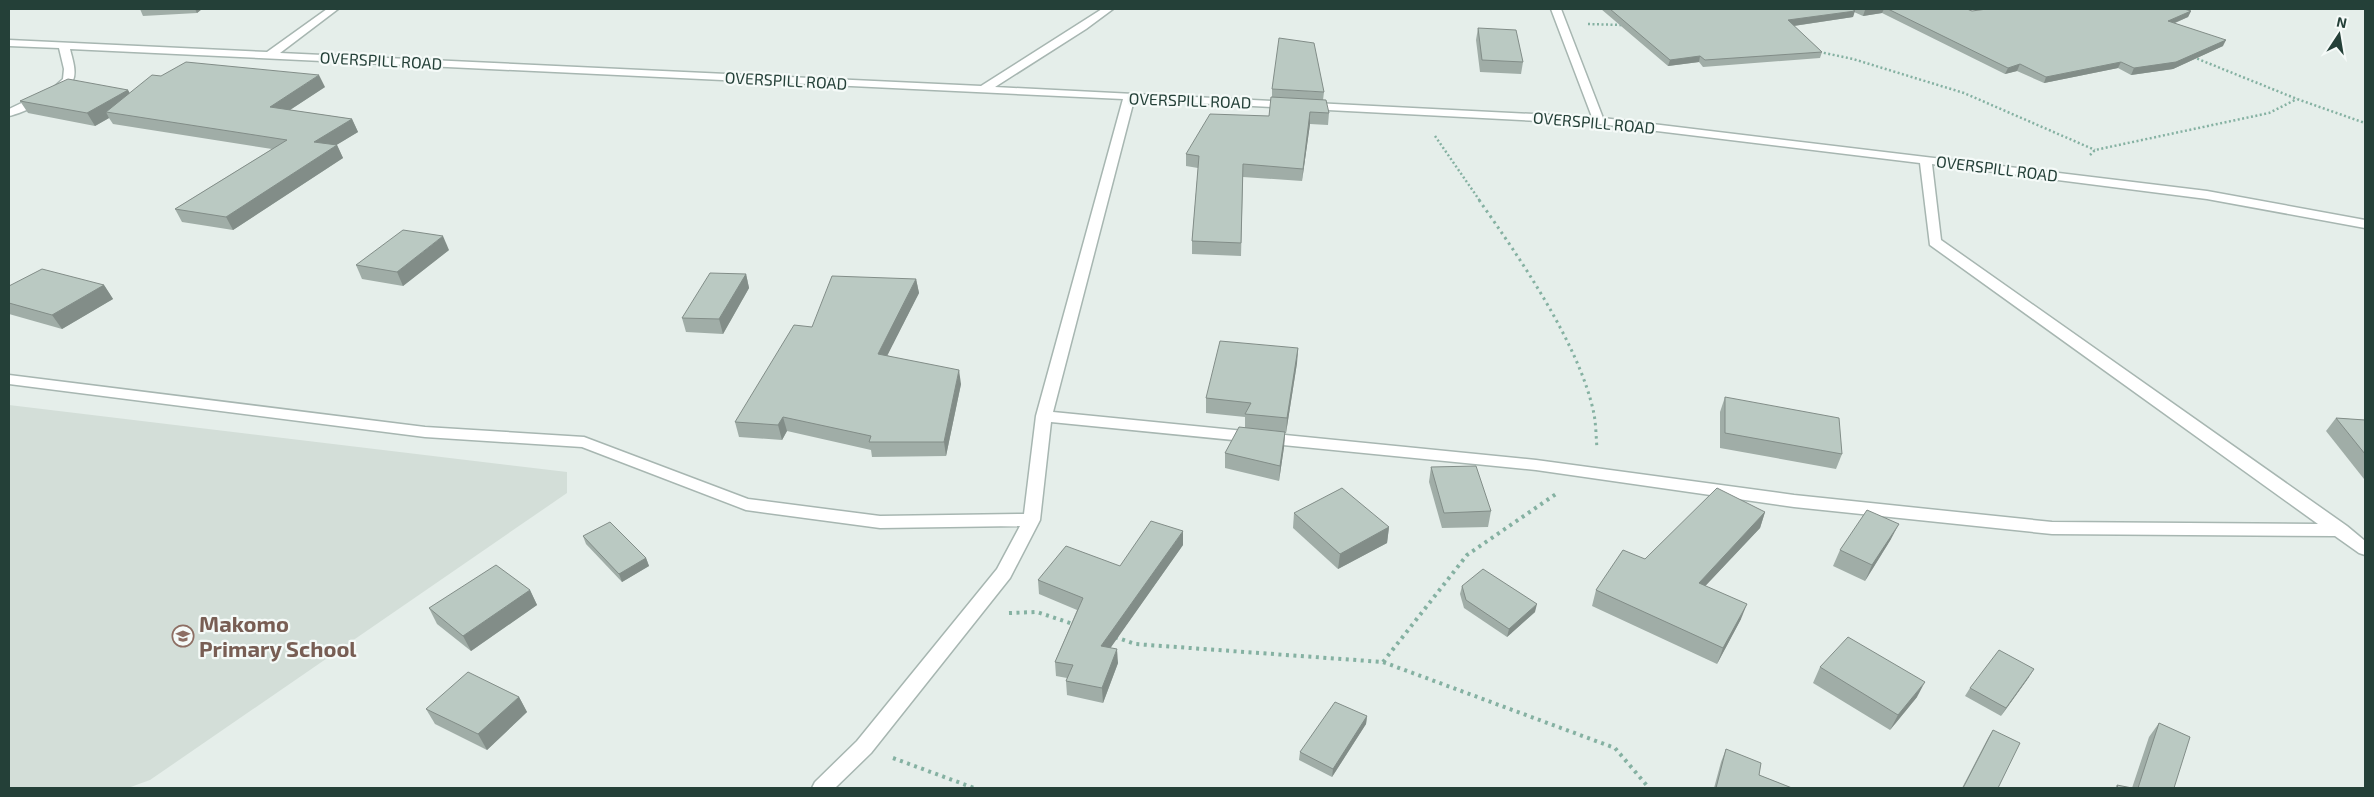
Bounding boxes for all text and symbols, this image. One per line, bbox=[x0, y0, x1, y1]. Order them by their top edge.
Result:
north arrow bbox=[2314, 10, 2364, 60]
text: N bbox=[2335, 12, 2349, 31]
street label: OVERSPILL ROAD bbox=[319, 47, 443, 73]
street label: OVERSPILL ROAD bbox=[724, 67, 848, 93]
street label: OVERSPILL ROAD bbox=[1128, 88, 1252, 112]
street label: OVERSPILL ROAD bbox=[1532, 107, 1656, 137]
street label: OVERSPILL ROAD bbox=[1935, 151, 2059, 185]
place label: Makomo Primary School bbox=[199, 610, 357, 662]
school or university icon: Makomo Primary School bbox=[171, 624, 195, 648]

